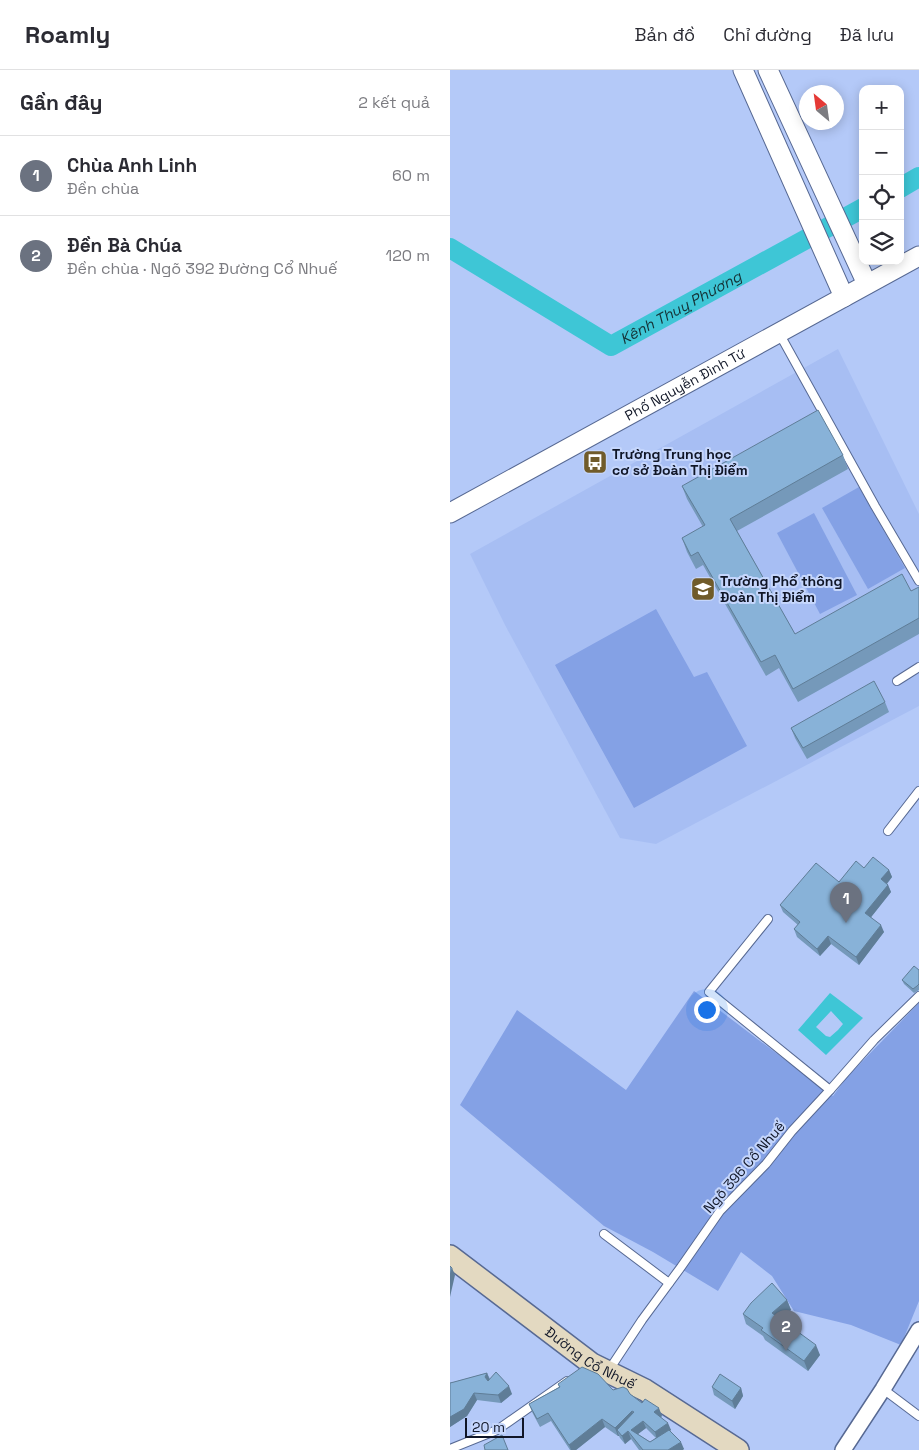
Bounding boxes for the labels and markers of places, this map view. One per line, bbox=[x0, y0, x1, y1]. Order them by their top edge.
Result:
place label: Trường Trung học cơ sở Đoàn Thị Điểm bbox=[612, 445, 748, 479]
bus stop icon: Trường Trung học cơ sở Đoàn Thị Điểm bbox=[582, 449, 608, 475]
place label: Trường Phổ thông Đoàn Thị Điểm bbox=[720, 572, 842, 606]
school or university icon: Trường Phổ thông Đoàn Thị Điểm bbox=[690, 576, 716, 602]
pin: 1 bbox=[830, 882, 862, 923]
pin: 2 bbox=[770, 1310, 802, 1351]

